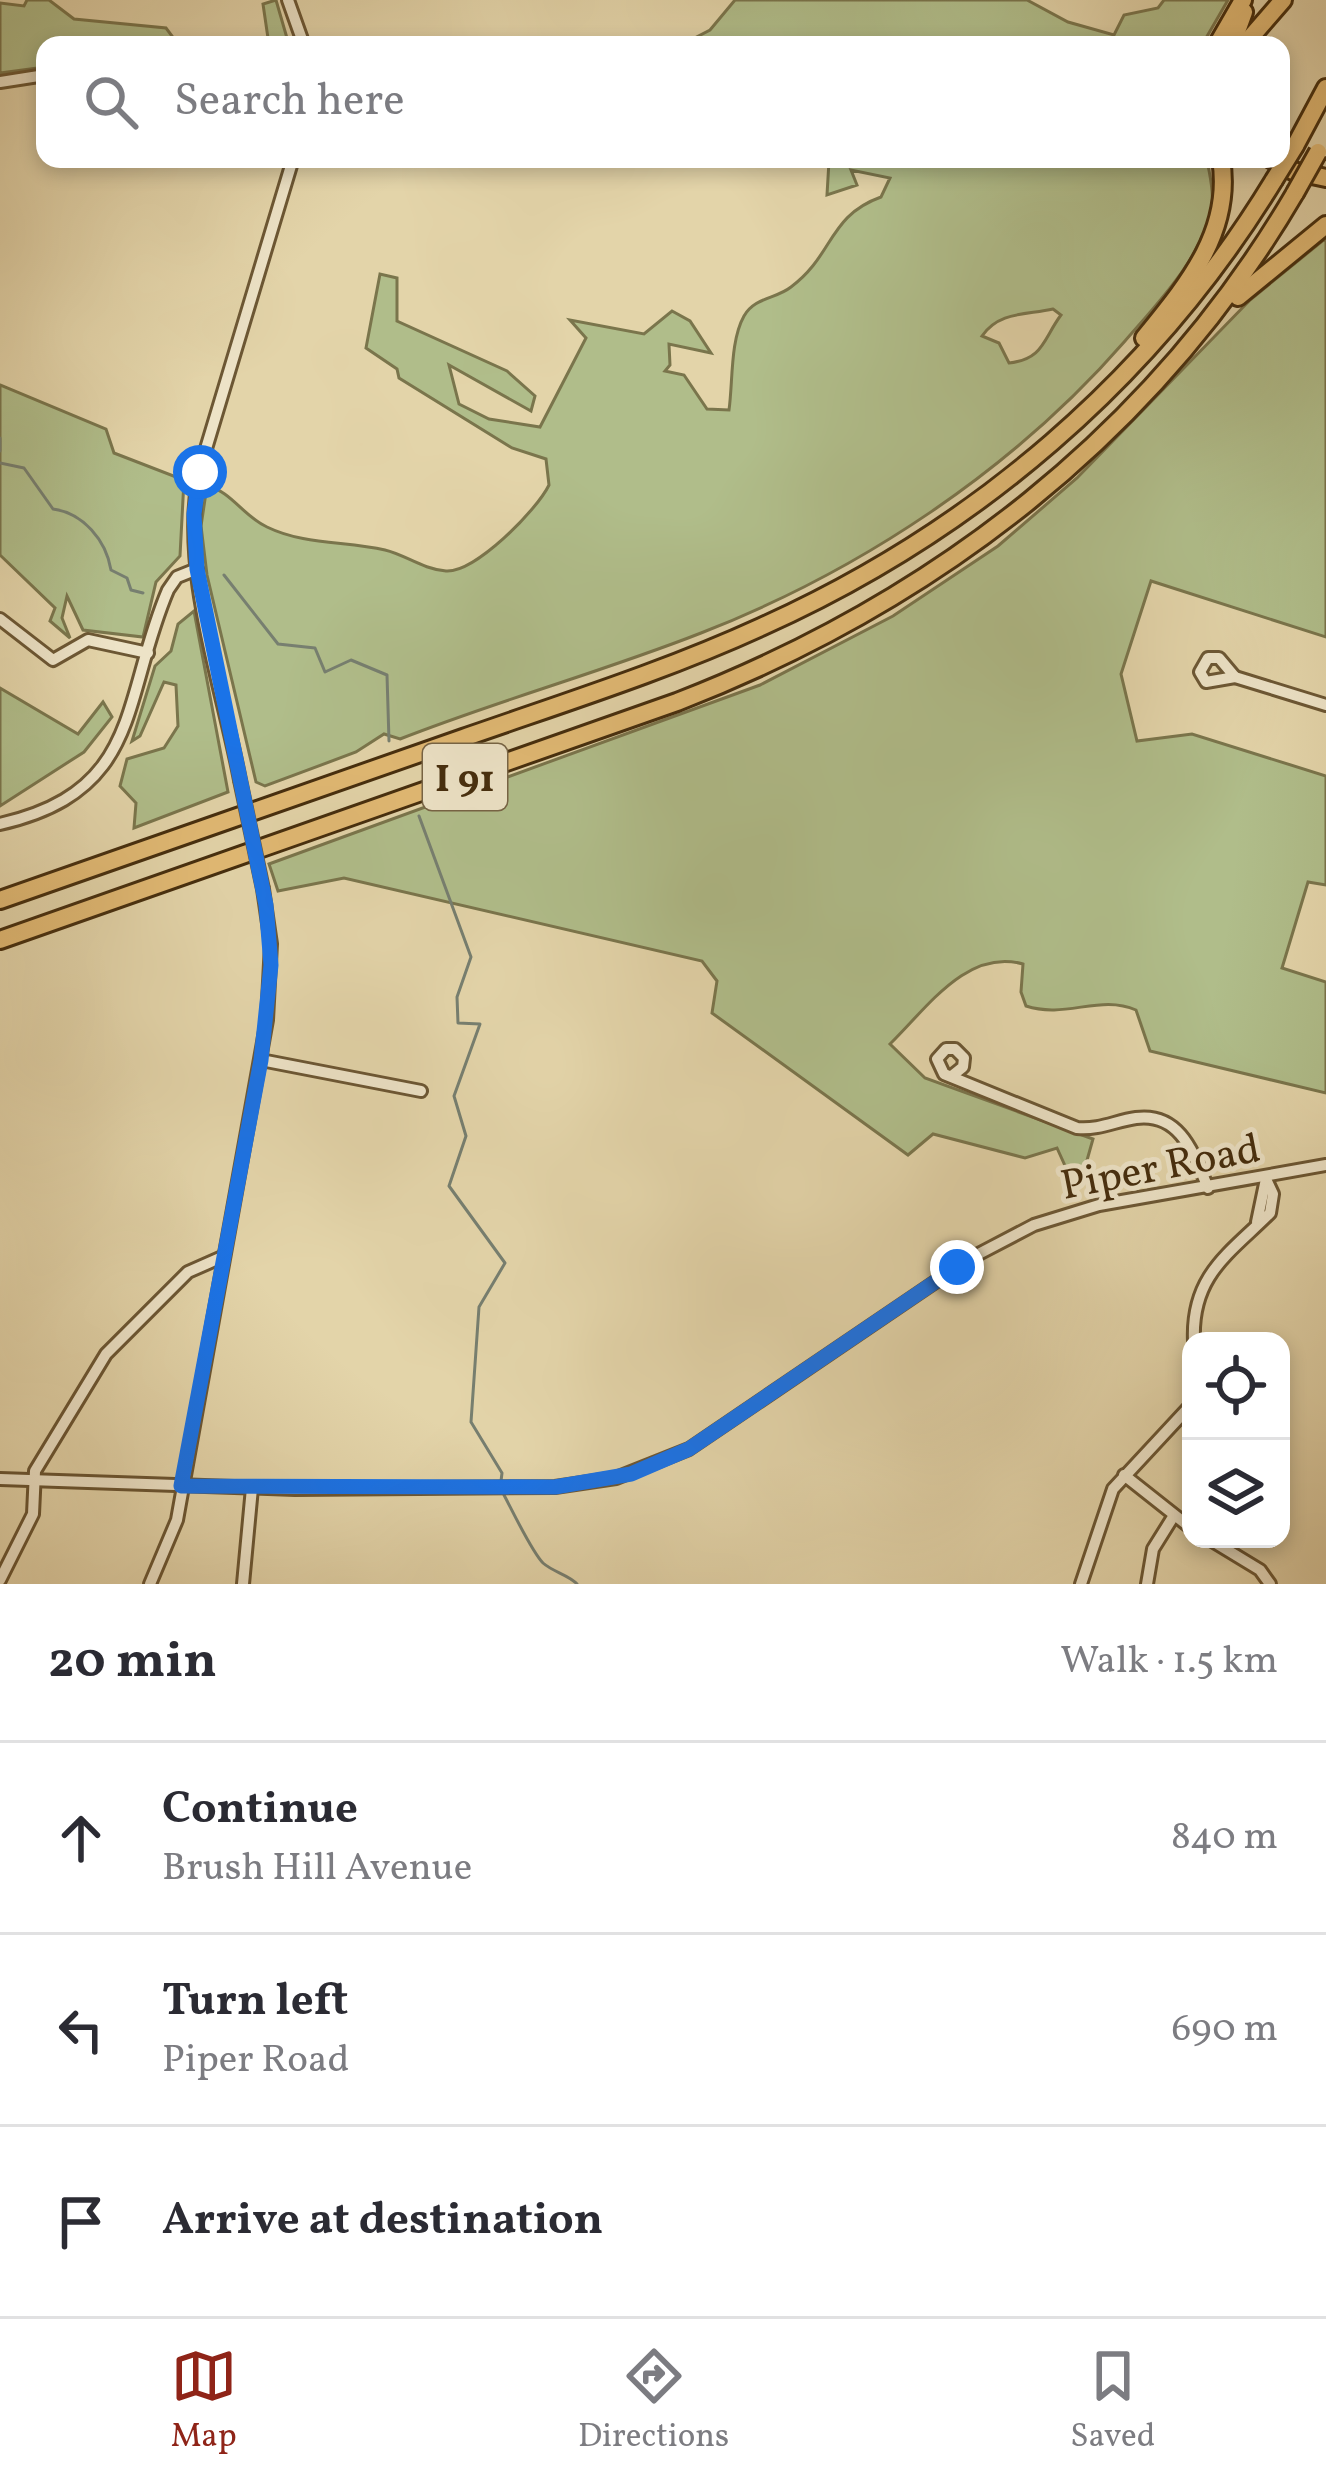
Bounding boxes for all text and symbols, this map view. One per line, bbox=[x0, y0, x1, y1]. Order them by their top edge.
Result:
search box bbox=[36, 36, 1290, 168]
icon: search bbox=[78, 69, 144, 135]
text: Search here bbox=[174, 71, 405, 134]
route start bbox=[173, 445, 227, 499]
road number: I 91 bbox=[423, 744, 507, 810]
street label: Piper Road bbox=[1056, 1121, 1266, 1218]
route end bbox=[930, 1240, 984, 1294]
map controls bbox=[1182, 1332, 1290, 1548]
button: locate bbox=[1182, 1332, 1290, 1440]
button: layers bbox=[1182, 1440, 1290, 1548]
text: 20 min bbox=[48, 1627, 217, 1698]
text: Walk · 1.5 km bbox=[1060, 1635, 1278, 1689]
text: Continue bbox=[162, 1779, 358, 1842]
icon: ahead bbox=[48, 1805, 114, 1871]
text: 840 m bbox=[1171, 1811, 1278, 1865]
text: Brush Hill Avenue bbox=[162, 1842, 472, 1896]
text: Turn left bbox=[162, 1971, 348, 2034]
icon: left bbox=[48, 1997, 114, 2063]
text: 690 m bbox=[1171, 2003, 1278, 2057]
text: Piper Road bbox=[162, 2034, 349, 2088]
icon: arrive bbox=[48, 2189, 114, 2255]
text: Arrive at destination bbox=[162, 2190, 603, 2253]
tab: Map bbox=[171, 2343, 237, 2461]
tab: Directions bbox=[578, 2343, 729, 2461]
tab: Saved bbox=[1070, 2343, 1155, 2461]

